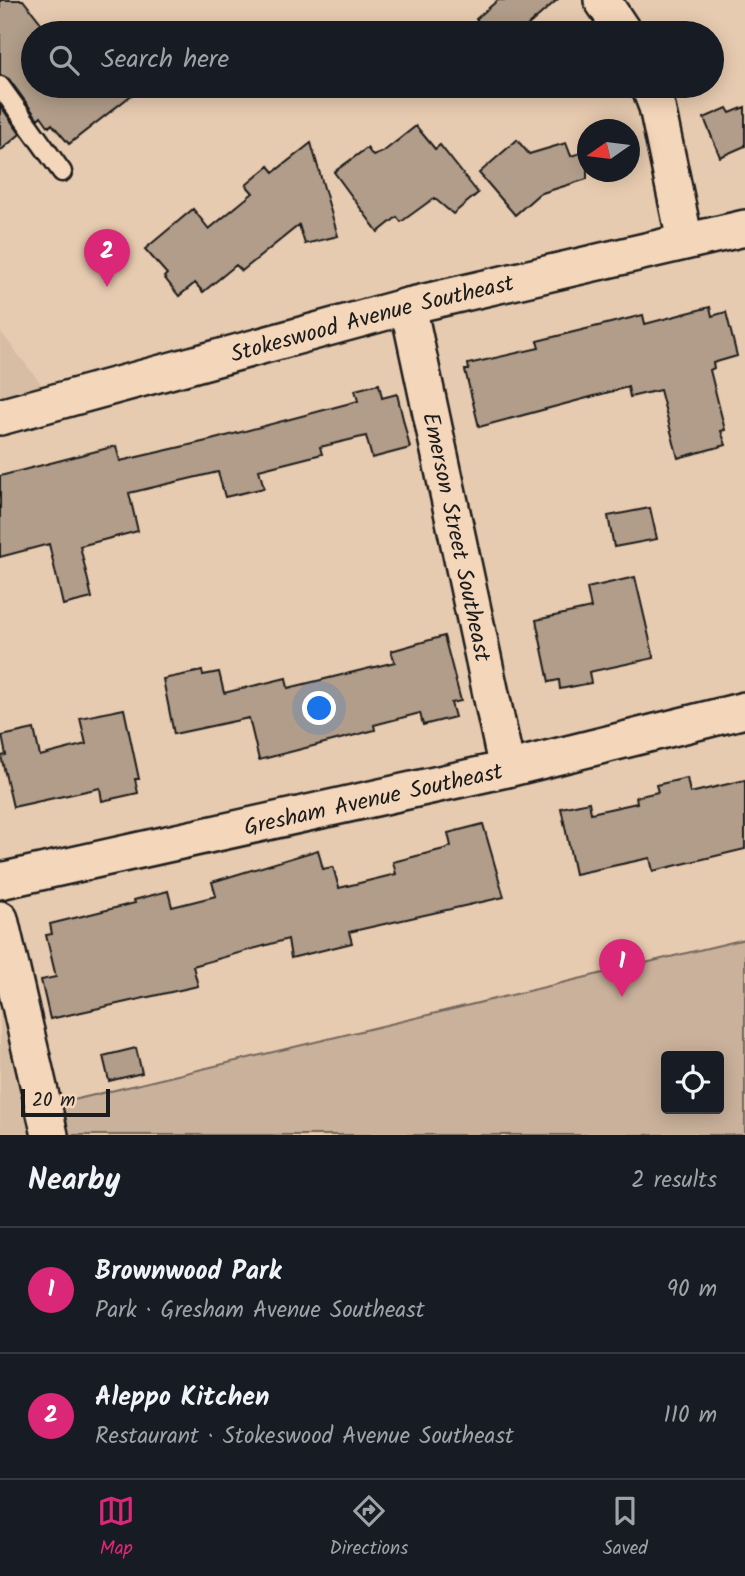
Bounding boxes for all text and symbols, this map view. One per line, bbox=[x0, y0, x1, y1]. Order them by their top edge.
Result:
search box bbox=[21, 21, 724, 98]
text: Search here bbox=[101, 39, 229, 81]
icon: search bbox=[45, 41, 83, 79]
north arrow bbox=[577, 119, 640, 182]
pin: 2 bbox=[84, 229, 130, 287]
street label: Stokeswood Avenue Southeast bbox=[227, 266, 519, 373]
street label: Emerson Street Southeast bbox=[411, 409, 500, 666]
your location bbox=[302, 691, 336, 725]
street label: Gresham Avenue Southeast bbox=[240, 754, 507, 847]
pin: 1 bbox=[599, 939, 645, 997]
map controls bbox=[661, 1051, 724, 1114]
button: locate bbox=[661, 1051, 724, 1114]
scale bar bbox=[21, 1086, 110, 1118]
text: 20 m bbox=[32, 1086, 75, 1116]
text: Nearby bbox=[28, 1157, 120, 1205]
text: 2 results bbox=[631, 1163, 717, 1199]
text: Brownwood Park bbox=[95, 1251, 281, 1293]
text: 1 bbox=[48, 1272, 54, 1308]
text: 90 m bbox=[667, 1272, 717, 1308]
text: Park · Gresham Avenue Southeast bbox=[95, 1293, 425, 1329]
text: Aleppo Kitchen bbox=[95, 1377, 269, 1419]
text: 2 bbox=[44, 1398, 58, 1434]
text: 110 m bbox=[664, 1398, 717, 1434]
text: Restaurant · Stokeswood Avenue Southeast bbox=[95, 1419, 514, 1455]
tab: Map bbox=[97, 1492, 135, 1564]
tab: Directions bbox=[330, 1492, 408, 1564]
tab: Saved bbox=[603, 1492, 648, 1564]

